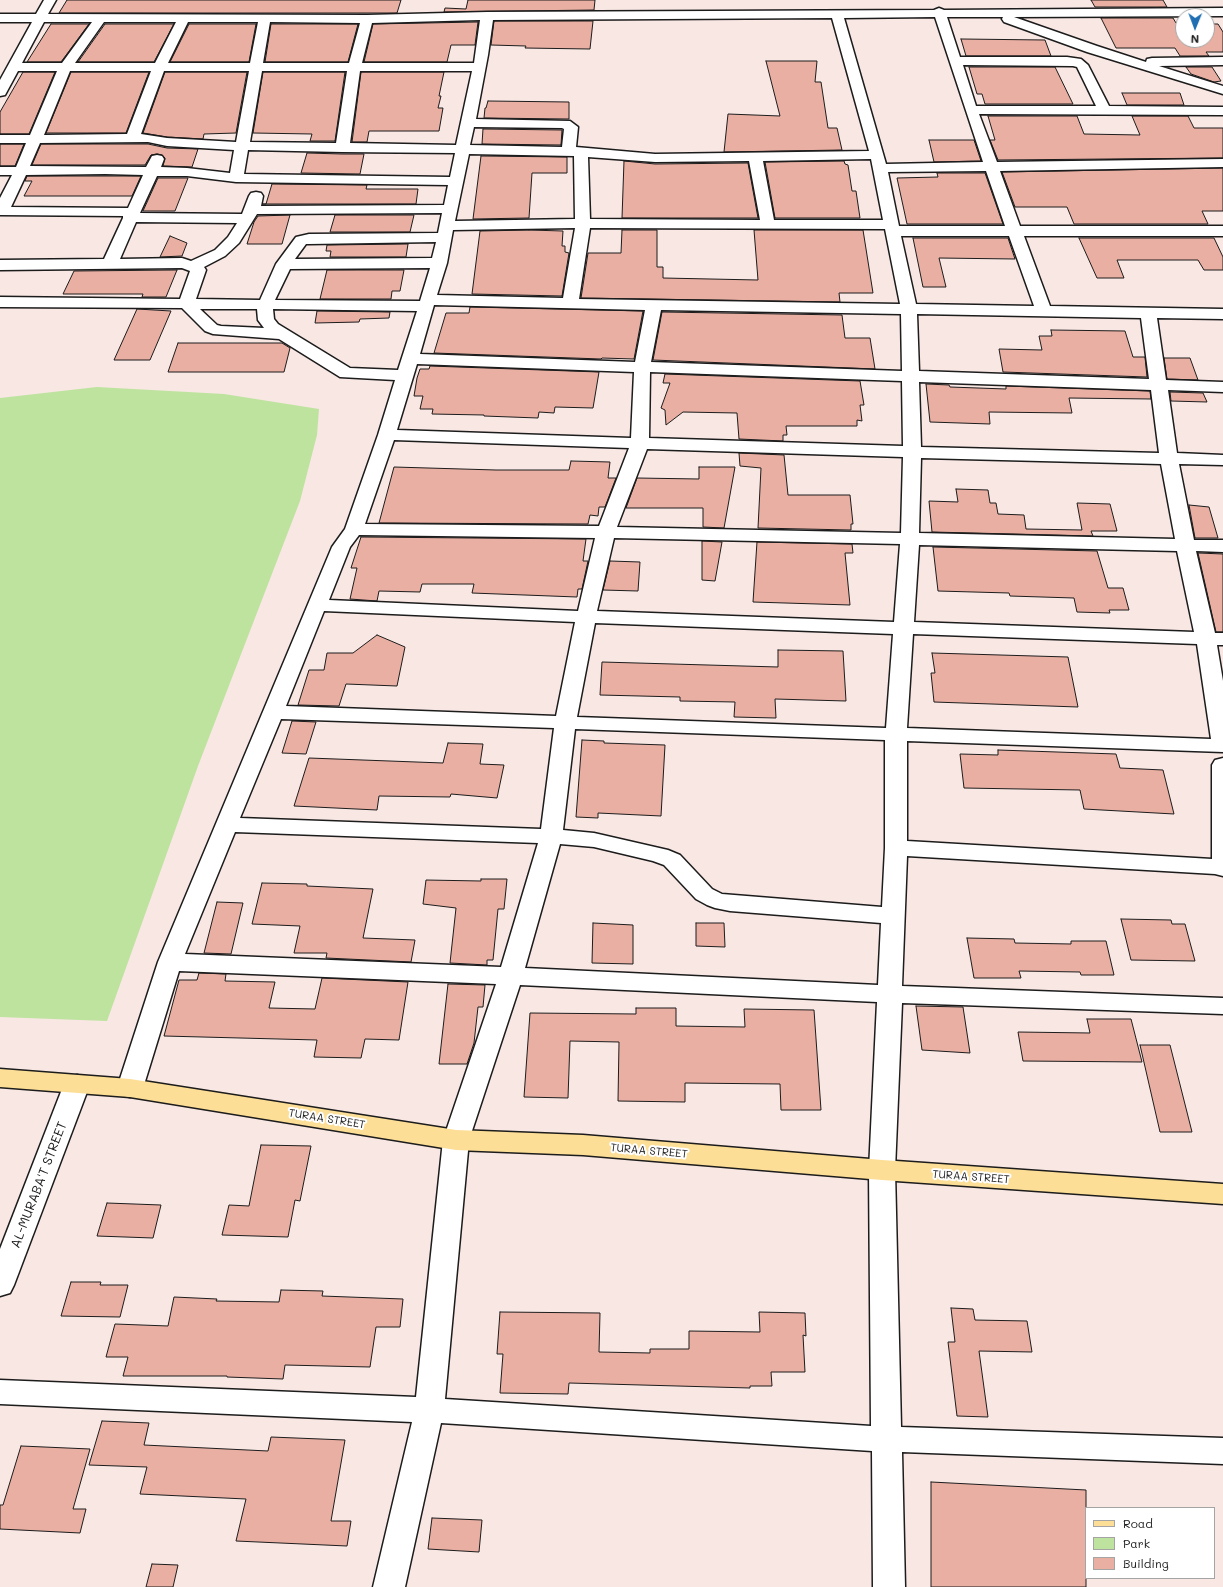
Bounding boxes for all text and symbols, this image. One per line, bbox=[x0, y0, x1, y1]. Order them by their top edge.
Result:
north arrow bbox=[1175, 8, 1215, 48]
text: N bbox=[1190, 32, 1199, 47]
street label: TURAA STREET bbox=[288, 1106, 366, 1132]
street label: AL-MURABA'T STREET bbox=[8, 1120, 70, 1250]
street label: TURAA STREET bbox=[610, 1141, 688, 1161]
street label: TURAA STREET bbox=[932, 1168, 1010, 1186]
legend bbox=[1085, 1507, 1215, 1579]
text: Road bbox=[1123, 1515, 1153, 1531]
text: Park bbox=[1123, 1535, 1150, 1551]
text: Building bbox=[1123, 1555, 1169, 1571]

